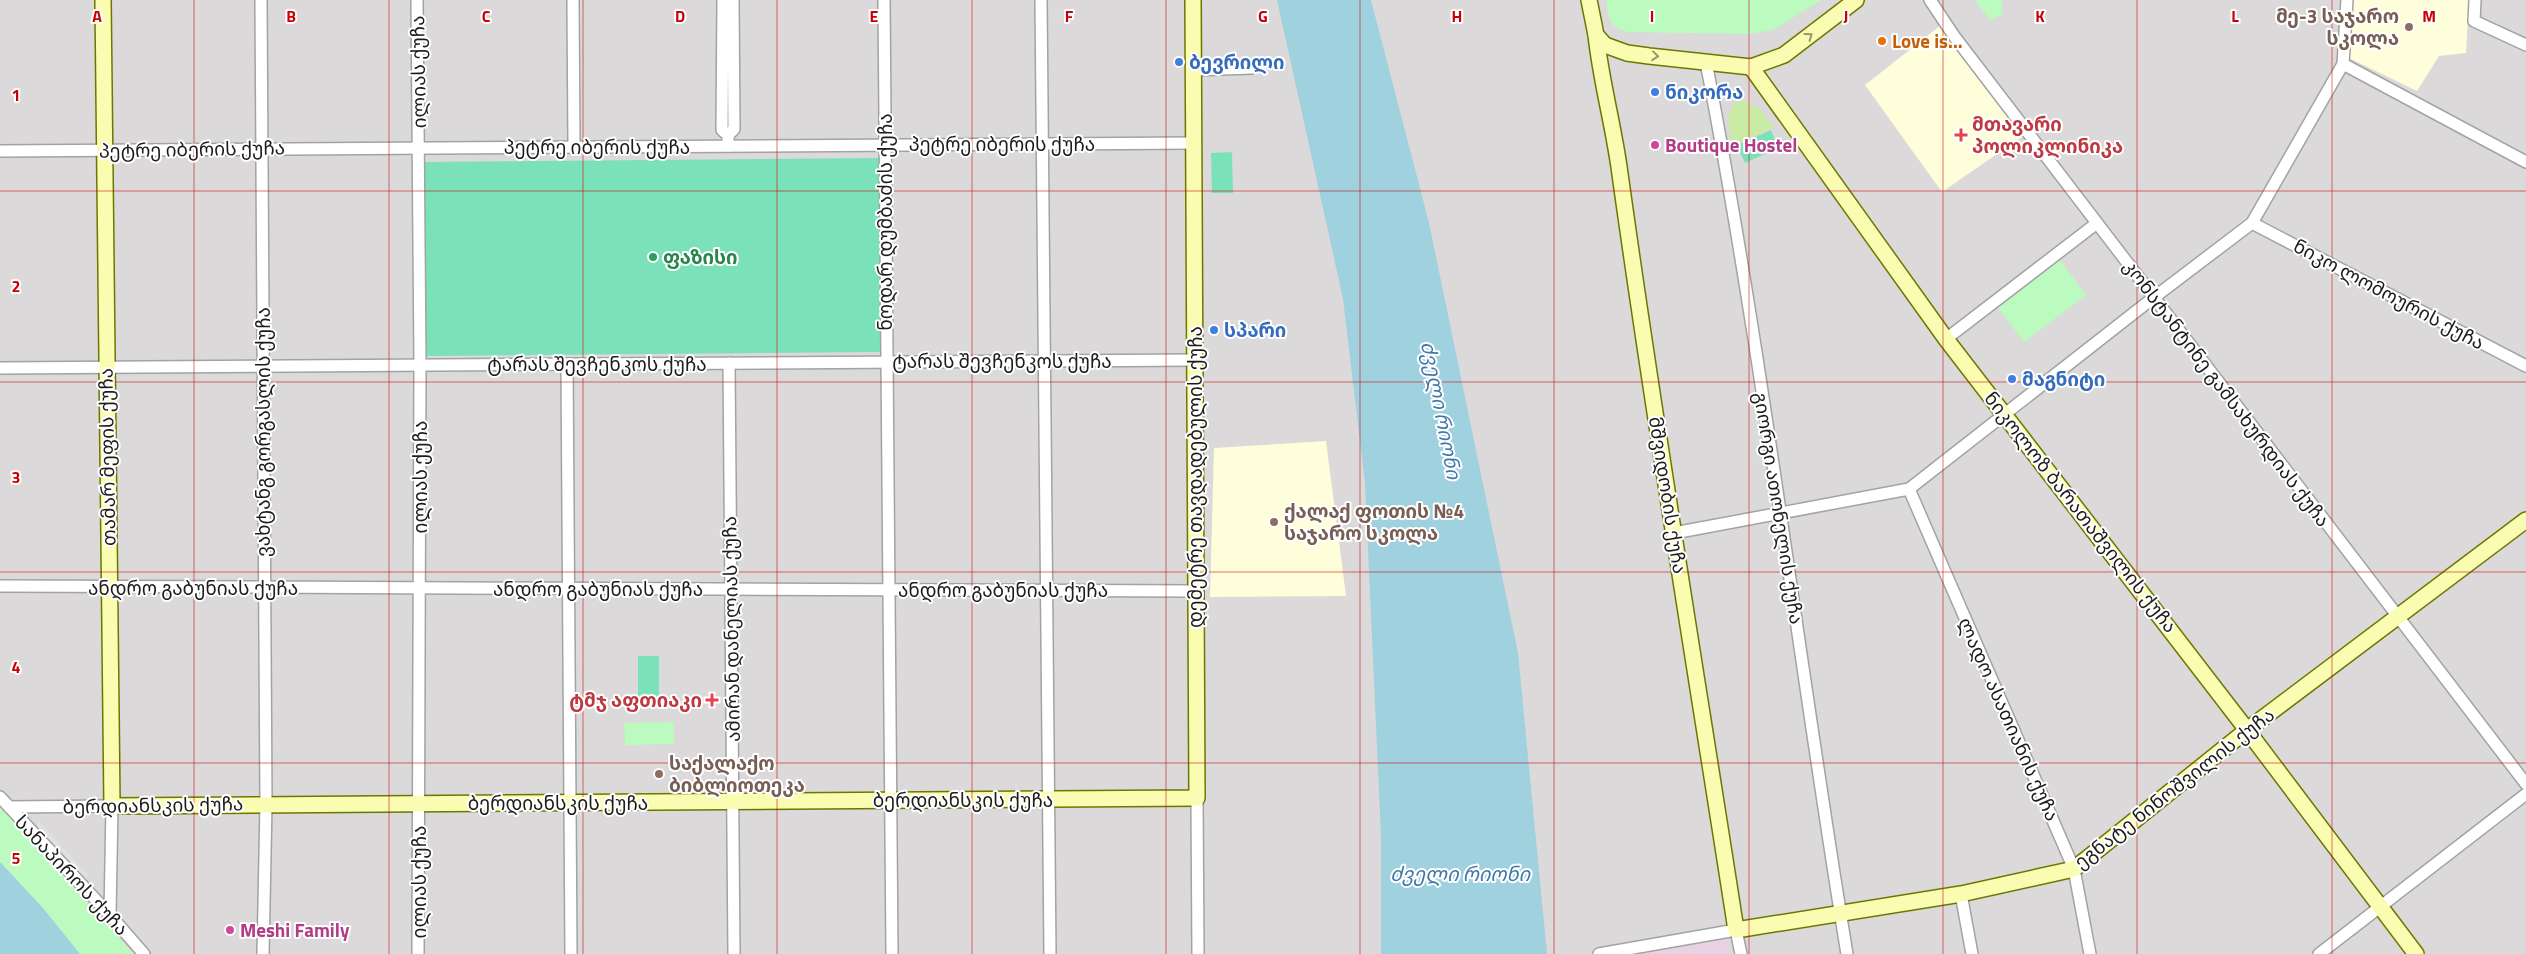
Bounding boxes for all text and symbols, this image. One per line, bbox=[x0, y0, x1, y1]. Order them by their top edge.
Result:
place label: მე-3 საჯარო სკოლა bbox=[2276, 1, 2399, 52]
text: A bbox=[92, 4, 102, 28]
text: B bbox=[286, 4, 296, 28]
text: C bbox=[482, 4, 491, 28]
text: D bbox=[675, 4, 685, 28]
text: E bbox=[870, 4, 879, 28]
text: F bbox=[1065, 4, 1074, 28]
text: G bbox=[1258, 4, 1268, 28]
text: H bbox=[1452, 4, 1462, 28]
text: I bbox=[1650, 4, 1654, 28]
text: J bbox=[1844, 4, 1848, 28]
text: K bbox=[2035, 4, 2045, 28]
text: L bbox=[2231, 4, 2239, 28]
text: M bbox=[2422, 4, 2436, 28]
street label: ილიას ქუჩა bbox=[402, 15, 433, 129]
marker: მე-3 საჯარო სკოლა bbox=[2403, 21, 2415, 33]
place label: Love is... bbox=[1892, 26, 1963, 55]
one-way arrow bbox=[1803, 33, 1813, 42]
marker: Love is... bbox=[1876, 35, 1888, 47]
place label: ბევრილი bbox=[1189, 47, 1285, 76]
one-way arrow bbox=[1652, 50, 1660, 61]
marker: ბევრილი bbox=[1173, 56, 1185, 68]
place label: ნიკორა bbox=[1665, 77, 1743, 106]
text: 1 bbox=[12, 83, 20, 107]
marker: ნიკორა bbox=[1649, 86, 1661, 98]
place label: მთავარი პოლიკლინიკა bbox=[1972, 109, 2123, 160]
street label: ნოდარ დუმბაძის ქუჩა bbox=[870, 113, 899, 331]
marker: მთავარი პოლიკლინიკა bbox=[1954, 128, 1968, 142]
street label: პეტრე იბერის ქუჩა bbox=[909, 129, 1095, 158]
place label: Boutique Hostel bbox=[1665, 130, 1797, 159]
street label: პეტრე იბერის ქუჩა bbox=[99, 132, 285, 165]
street label: პეტრე იბერის ქუჩა bbox=[504, 132, 690, 161]
marker: Boutique Hostel bbox=[1649, 139, 1661, 151]
street label: ნიკო ლომოურის ქუჩა bbox=[2288, 231, 2490, 356]
place label: ფაზისი bbox=[663, 242, 738, 271]
marker: ფაზისი bbox=[647, 251, 659, 263]
street label: კონსტანტინე გამსახურდიას ქუჩა bbox=[2117, 253, 2338, 533]
text: 2 bbox=[12, 274, 20, 298]
street label: ვახტანგ გორგასლის ქუჩა bbox=[248, 307, 277, 557]
place label: სპარი bbox=[1224, 315, 1286, 344]
marker: სპარი bbox=[1208, 324, 1220, 336]
street label: დემეტრე თავდადებულის ქუჩა bbox=[1180, 326, 1209, 628]
water label: ძველი რიონი bbox=[1413, 338, 1470, 483]
street label: ტარას შევჩენკოს ქუჩა bbox=[892, 346, 1112, 375]
street label: ტარას შევჩენკოს ქუჩა bbox=[487, 349, 707, 378]
place label: მაგნიტი bbox=[2022, 364, 2105, 393]
street label: თამარ მეფის ქუჩა bbox=[90, 368, 123, 546]
marker: მაგნიტი bbox=[2006, 373, 2018, 385]
street label: ნიკოლოზ ბარათაშვილის ქუჩა bbox=[1978, 385, 2185, 639]
street label: გიორგი ათონელის ქუჩა bbox=[1747, 390, 1812, 626]
street label: მშვიდობის ქუჩა bbox=[1642, 414, 1695, 576]
street label: ილიას ქუჩა bbox=[405, 421, 434, 534]
text: 3 bbox=[12, 465, 20, 489]
place label: ქალაქ ფოთის №4 საჯარო სკოლა bbox=[1284, 496, 1464, 547]
street label: ამირან დანელიას ქუჩა bbox=[714, 516, 747, 742]
marker: ქალაქ ფოთის №4 საჯარო სკოლა bbox=[1268, 516, 1280, 528]
street label: ანდრო გაბუნიას ქუჩა bbox=[88, 573, 298, 602]
street label: ანდრო გაბუნიას ქუჩა bbox=[493, 574, 703, 603]
street label: ანდრო გაბუნიას ქუჩა bbox=[898, 575, 1108, 604]
street label: ლადო ასათიანის ქუჩა bbox=[1951, 612, 2067, 825]
text: 4 bbox=[12, 655, 21, 679]
place label: ტმჯ აფთიაკი bbox=[569, 685, 702, 714]
marker: ტმჯ აფთიაკი bbox=[706, 694, 718, 706]
street label: ეგნატე ნინოშვილის ქუჩა bbox=[2067, 700, 2280, 875]
place label: საქალაქო ბიბლიოთეკა bbox=[669, 748, 805, 799]
marker: საქალაქო ბიბლიოთეკა bbox=[653, 768, 665, 780]
street label: ბერდიანსკის ქუჩა bbox=[873, 785, 1053, 814]
street label: ბერდიანსკის ქუჩა bbox=[62, 788, 243, 821]
street label: ბერდიანსკის ქუჩა bbox=[468, 788, 648, 817]
street label: სანაპიროს ქუჩა bbox=[8, 808, 136, 942]
street label: ილიას ქუჩა bbox=[404, 826, 433, 939]
text: 5 bbox=[12, 846, 21, 870]
water label: ძველი რიონი bbox=[1390, 858, 1531, 889]
place label: Meshi Family bbox=[240, 915, 350, 944]
marker: Meshi Family bbox=[224, 924, 236, 936]

